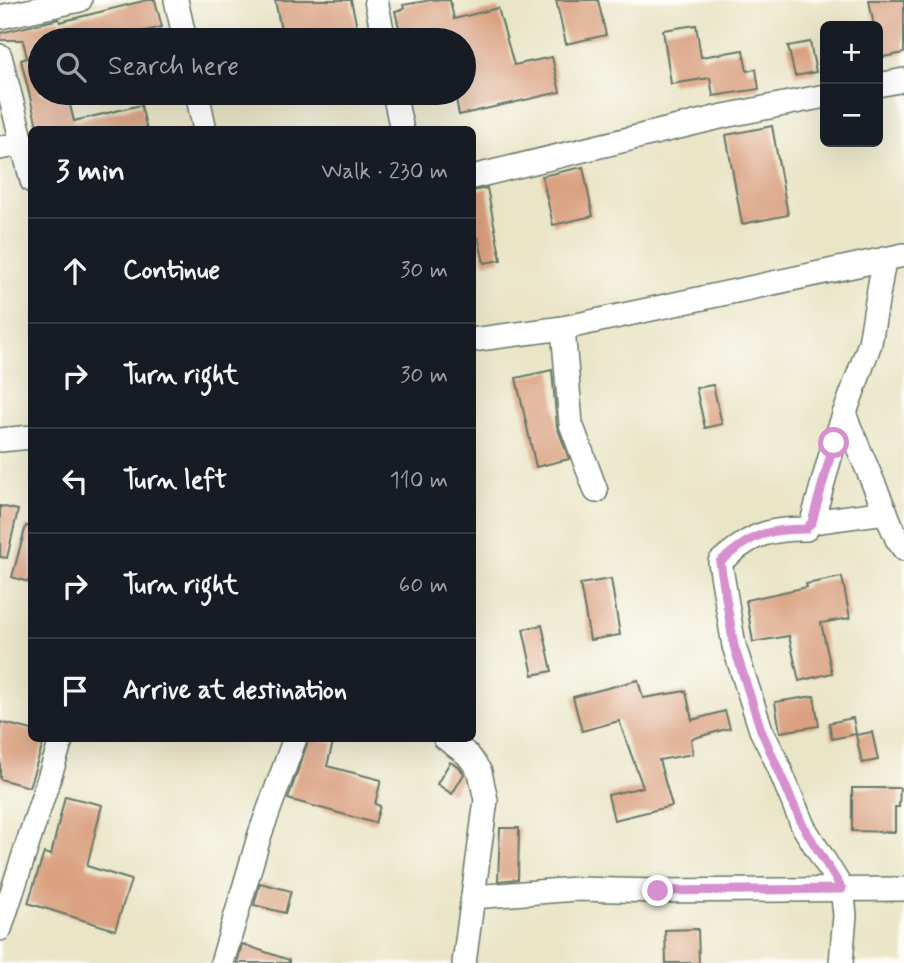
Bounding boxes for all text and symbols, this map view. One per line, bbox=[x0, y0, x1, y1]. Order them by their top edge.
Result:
map controls bbox=[820, 21, 883, 147]
button: + bbox=[820, 21, 883, 84]
search box bbox=[28, 28, 476, 105]
icon: search bbox=[52, 48, 90, 86]
text: Search here bbox=[108, 50, 239, 84]
button: − bbox=[820, 84, 883, 147]
text: 3 min bbox=[56, 152, 125, 191]
text: Walk · 230 m bbox=[321, 157, 448, 187]
icon: ahead bbox=[56, 252, 94, 290]
text: Continue bbox=[123, 254, 220, 288]
text: 30 m bbox=[400, 256, 448, 286]
icon: right bbox=[56, 357, 94, 395]
text: Turn right bbox=[123, 359, 239, 393]
text: 30 m bbox=[400, 361, 448, 391]
route start bbox=[818, 427, 849, 458]
icon: left bbox=[56, 462, 94, 500]
text: Turn left bbox=[123, 464, 227, 498]
text: 110 m bbox=[389, 466, 448, 496]
icon: right bbox=[56, 567, 94, 605]
text: Turn right bbox=[123, 569, 239, 603]
text: 60 m bbox=[399, 571, 448, 601]
icon: arrive bbox=[56, 672, 94, 710]
text: Arrive at destination bbox=[123, 674, 347, 708]
route end bbox=[642, 875, 673, 906]

